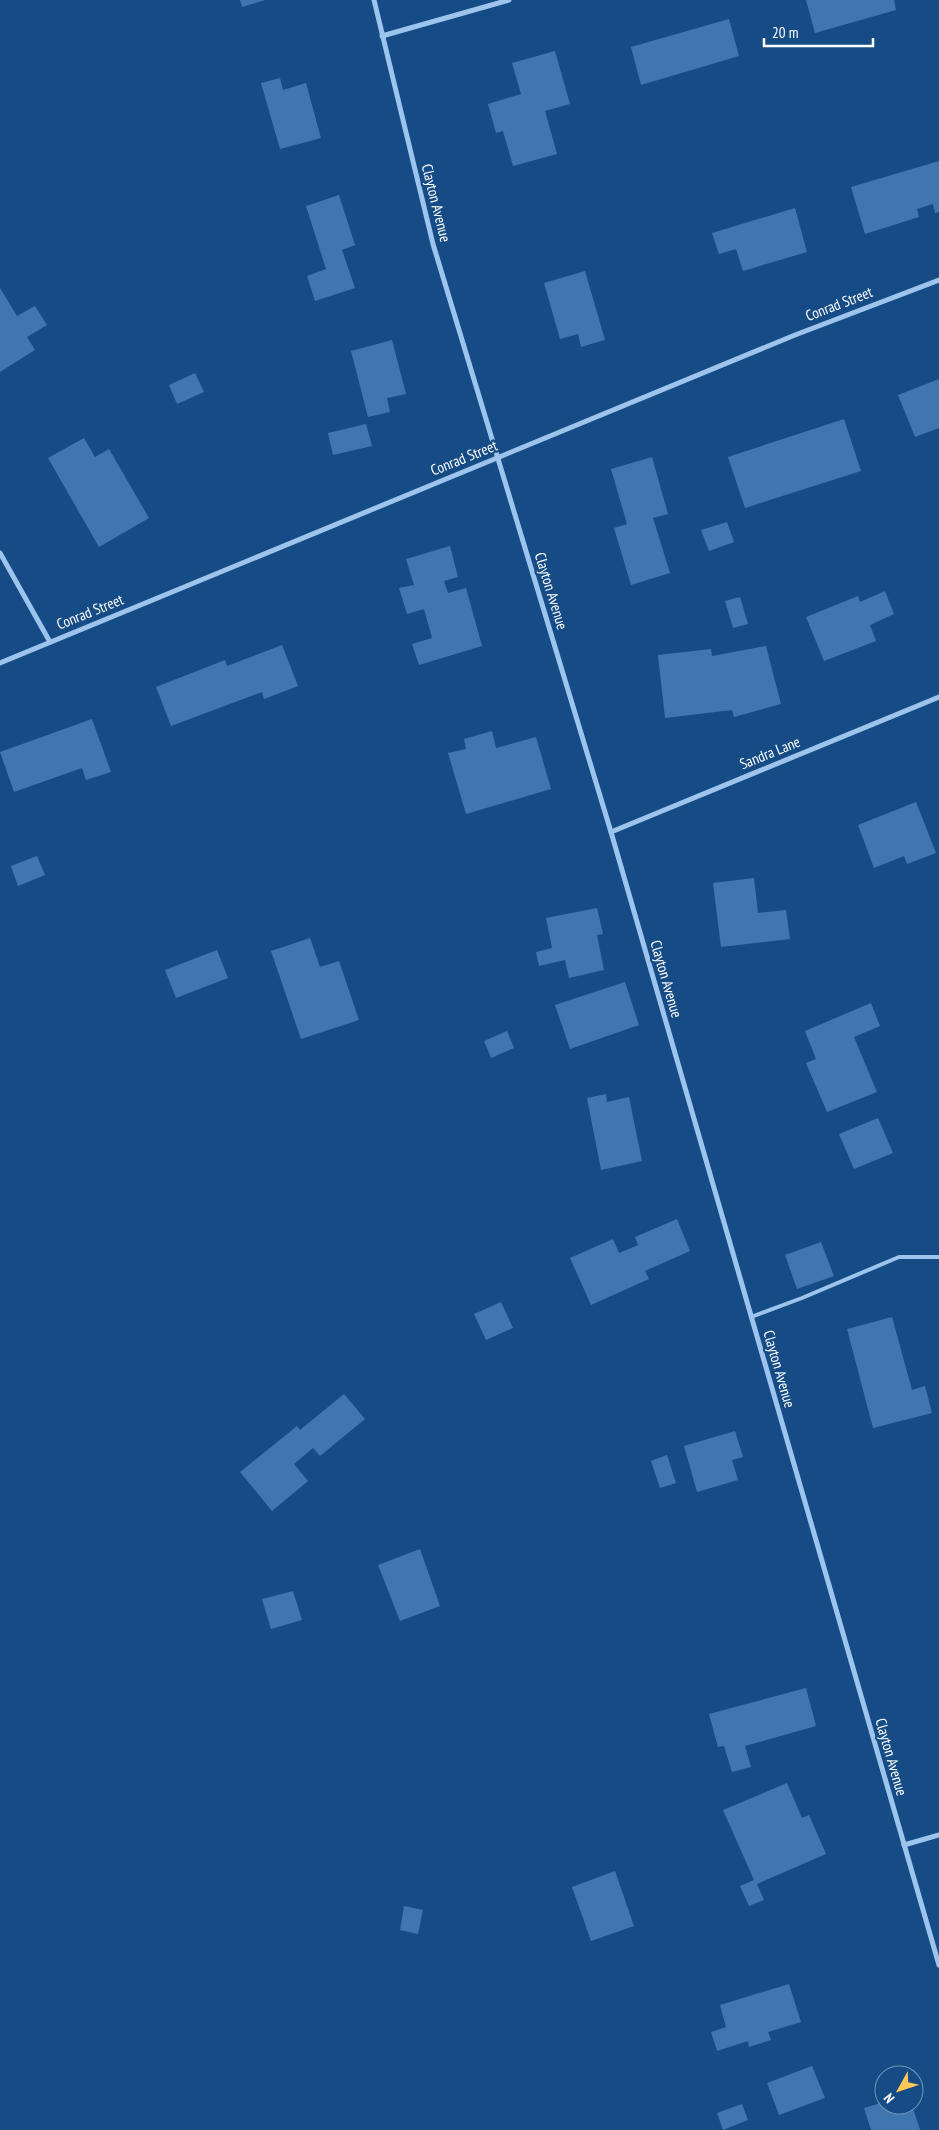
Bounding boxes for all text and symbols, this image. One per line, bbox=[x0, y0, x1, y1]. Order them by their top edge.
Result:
scale bar bbox=[764, 15, 873, 47]
text: 20 m bbox=[772, 23, 798, 42]
street label: Clayton Avenue bbox=[418, 162, 455, 244]
street label: Conrad Street bbox=[803, 282, 875, 325]
street label: Conrad Street bbox=[428, 436, 500, 480]
street label: Clayton Avenue bbox=[531, 550, 572, 632]
street label: Conrad Street bbox=[54, 590, 126, 634]
street label: Sandra Lane bbox=[737, 732, 803, 773]
street label: Clayton Avenue bbox=[646, 938, 687, 1020]
street label: Clayton Avenue bbox=[759, 1328, 800, 1410]
street label: Clayton Avenue bbox=[871, 1716, 912, 1798]
north arrow bbox=[874, 2065, 924, 2115]
text: N bbox=[880, 2090, 898, 2107]

